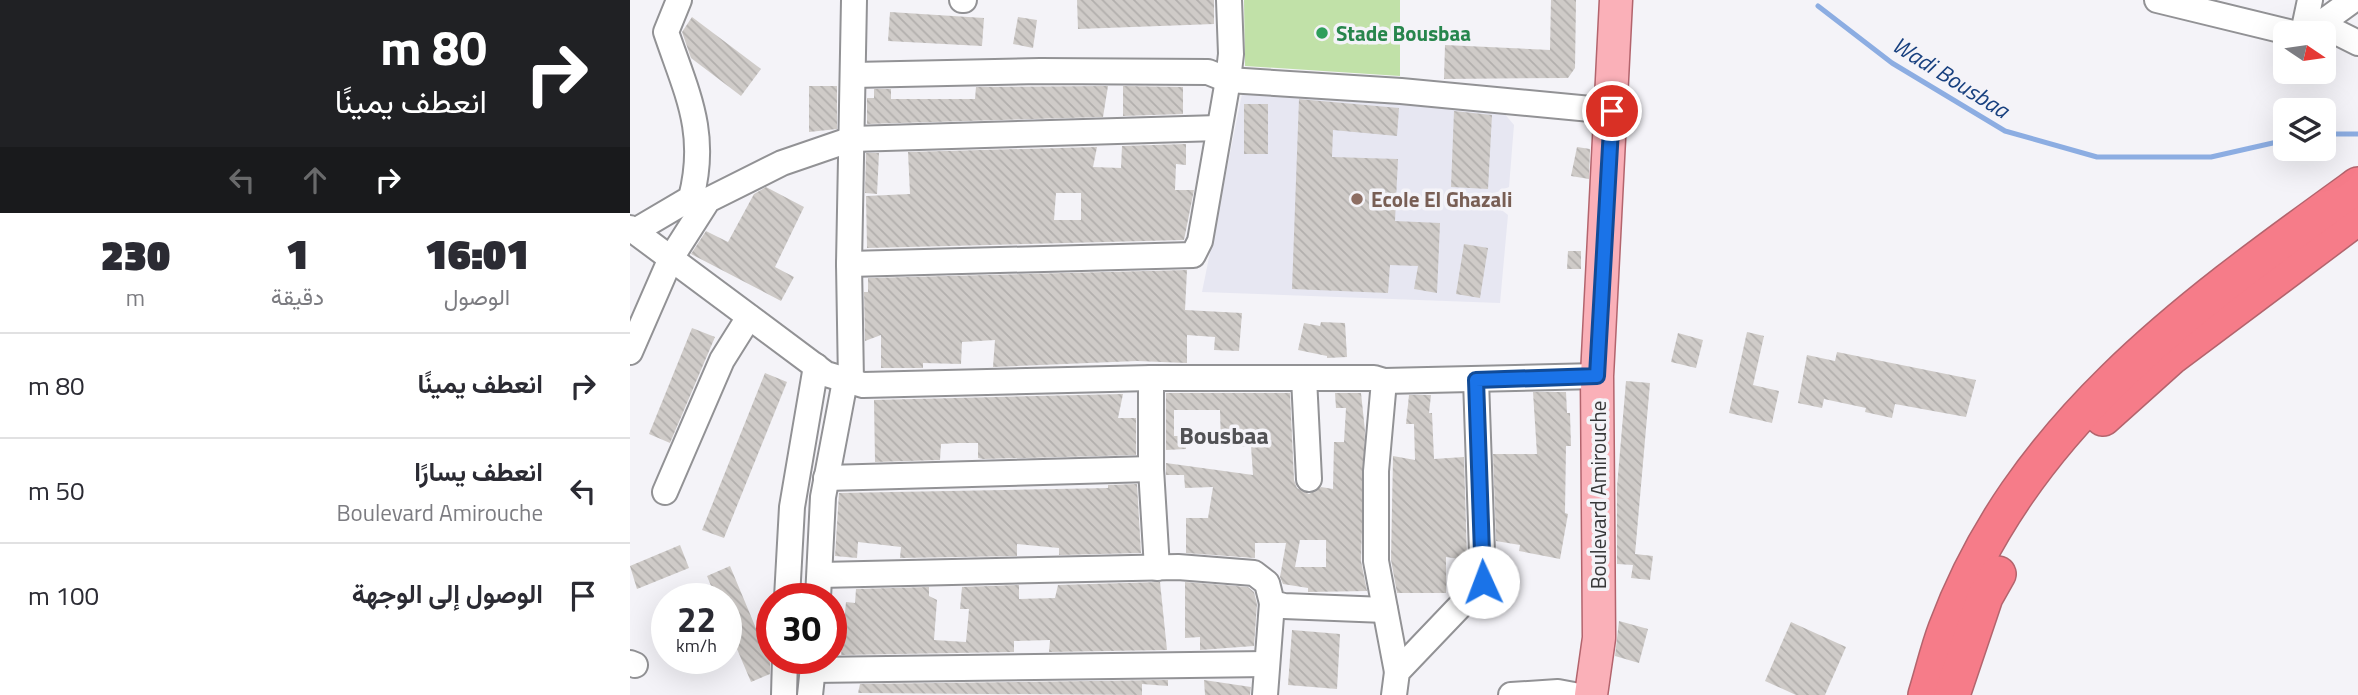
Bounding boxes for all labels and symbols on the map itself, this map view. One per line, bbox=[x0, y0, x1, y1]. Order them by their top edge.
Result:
place label: Stade Bousbaa bbox=[1336, 17, 1471, 49]
north arrow bbox=[2273, 21, 2336, 84]
marker: Stade Bousbaa bbox=[1314, 25, 1330, 41]
water label: Wadi Bousbaa bbox=[1886, 27, 2017, 128]
pin bbox=[1582, 81, 1642, 141]
place label: Ecole El Ghazali bbox=[1371, 183, 1512, 215]
marker: Ecole El Ghazali bbox=[1349, 191, 1365, 207]
street label: Boulevard Amirouche bbox=[1582, 401, 1614, 589]
district label: Bousbaa bbox=[1179, 417, 1269, 453]
position arrow bbox=[1446, 545, 1520, 619]
speed limit sign: 30 bbox=[756, 583, 847, 674]

